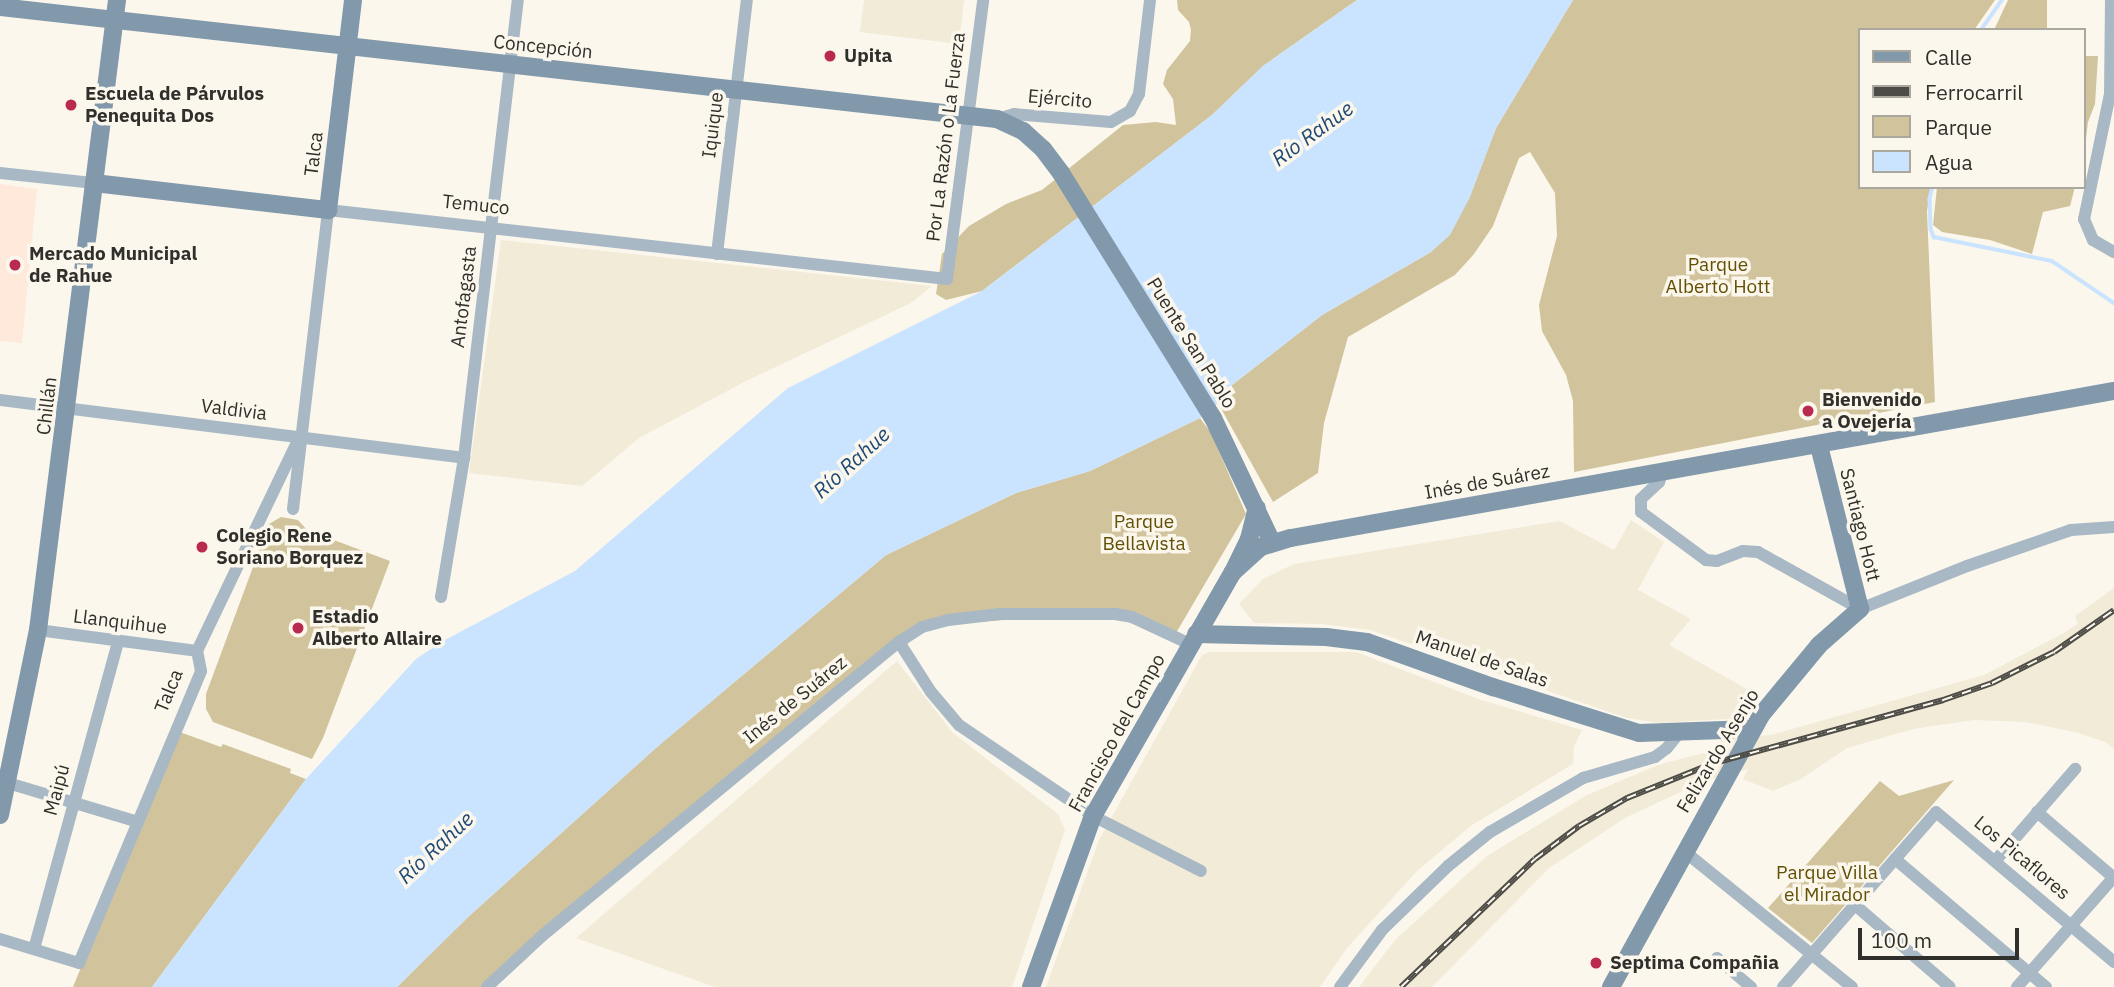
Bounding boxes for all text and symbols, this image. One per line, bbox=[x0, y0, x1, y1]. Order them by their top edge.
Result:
legend bbox=[1858, 28, 2086, 189]
street label: Concepción bbox=[492, 30, 594, 64]
street label: Por La Razón o La Fuerza bbox=[922, 31, 970, 243]
text: Calle bbox=[1925, 43, 1972, 71]
place label: Upita bbox=[844, 45, 892, 67]
marker: Upita bbox=[822, 48, 838, 64]
text: Ferrocarril bbox=[1925, 78, 2023, 106]
place label: Escuela de Párvulos Penequita Dos bbox=[85, 83, 264, 127]
street label: Ejército bbox=[1027, 85, 1093, 113]
street label: Iquique bbox=[698, 91, 728, 159]
water label: Río Rahue bbox=[1266, 95, 1358, 171]
marker: Escuela de Párvulos Penequita Dos bbox=[63, 97, 79, 113]
text: Parque bbox=[1925, 113, 1992, 141]
street label: Talca bbox=[300, 130, 328, 178]
text: Agua bbox=[1925, 148, 1973, 176]
street label: Temuco bbox=[441, 190, 511, 220]
place label: Mercado Municipal de Rahue bbox=[29, 243, 197, 287]
street label: Antofagasta bbox=[446, 245, 482, 349]
park label: Parque Alberto Hott bbox=[1666, 254, 1770, 298]
marker: Mercado Municipal de Rahue bbox=[7, 257, 23, 273]
street label: Puente San Pablo bbox=[1142, 273, 1240, 413]
street label: Chillán bbox=[32, 376, 62, 436]
place label: Bienvenido a Ovejería bbox=[1822, 389, 1922, 433]
street label: Valdivia bbox=[200, 395, 268, 425]
marker: Bienvenido a Ovejería bbox=[1800, 403, 1816, 419]
water label: Río Rahue bbox=[808, 421, 894, 503]
street label: Inés de Suárez bbox=[1423, 460, 1551, 504]
street label: Santiago Hott bbox=[1835, 466, 1885, 584]
park label: Parque Bellavista bbox=[1102, 511, 1186, 555]
place label: Colegio Rene Soriano Borquez bbox=[216, 525, 363, 569]
marker: Colegio Rene Soriano Borquez bbox=[194, 539, 210, 555]
street label: Llanquihue bbox=[72, 605, 168, 639]
place label: Estadio Alberto Allaire bbox=[312, 606, 442, 650]
marker: Estadio Alberto Allaire bbox=[290, 620, 306, 636]
street label: Manuel de Salas bbox=[1413, 626, 1551, 692]
street label: Francisco del Campo bbox=[1064, 650, 1170, 816]
street label: Inés de Suárez bbox=[739, 651, 851, 749]
street label: Talca bbox=[150, 666, 188, 716]
street label: Felizardo Asenjo bbox=[1672, 685, 1764, 817]
street label: Maipú bbox=[39, 762, 75, 818]
water label: Río Rahue bbox=[392, 806, 478, 888]
street label: Los Picaflores bbox=[1969, 811, 2075, 905]
park label: Parque Villa el Mirador bbox=[1776, 862, 1878, 906]
scale bar bbox=[1862, 914, 2023, 958]
text: 100 m bbox=[1871, 926, 1932, 954]
place label: Septima Compañia bbox=[1610, 952, 1779, 974]
marker: Septima Compañia bbox=[1588, 955, 1604, 971]

